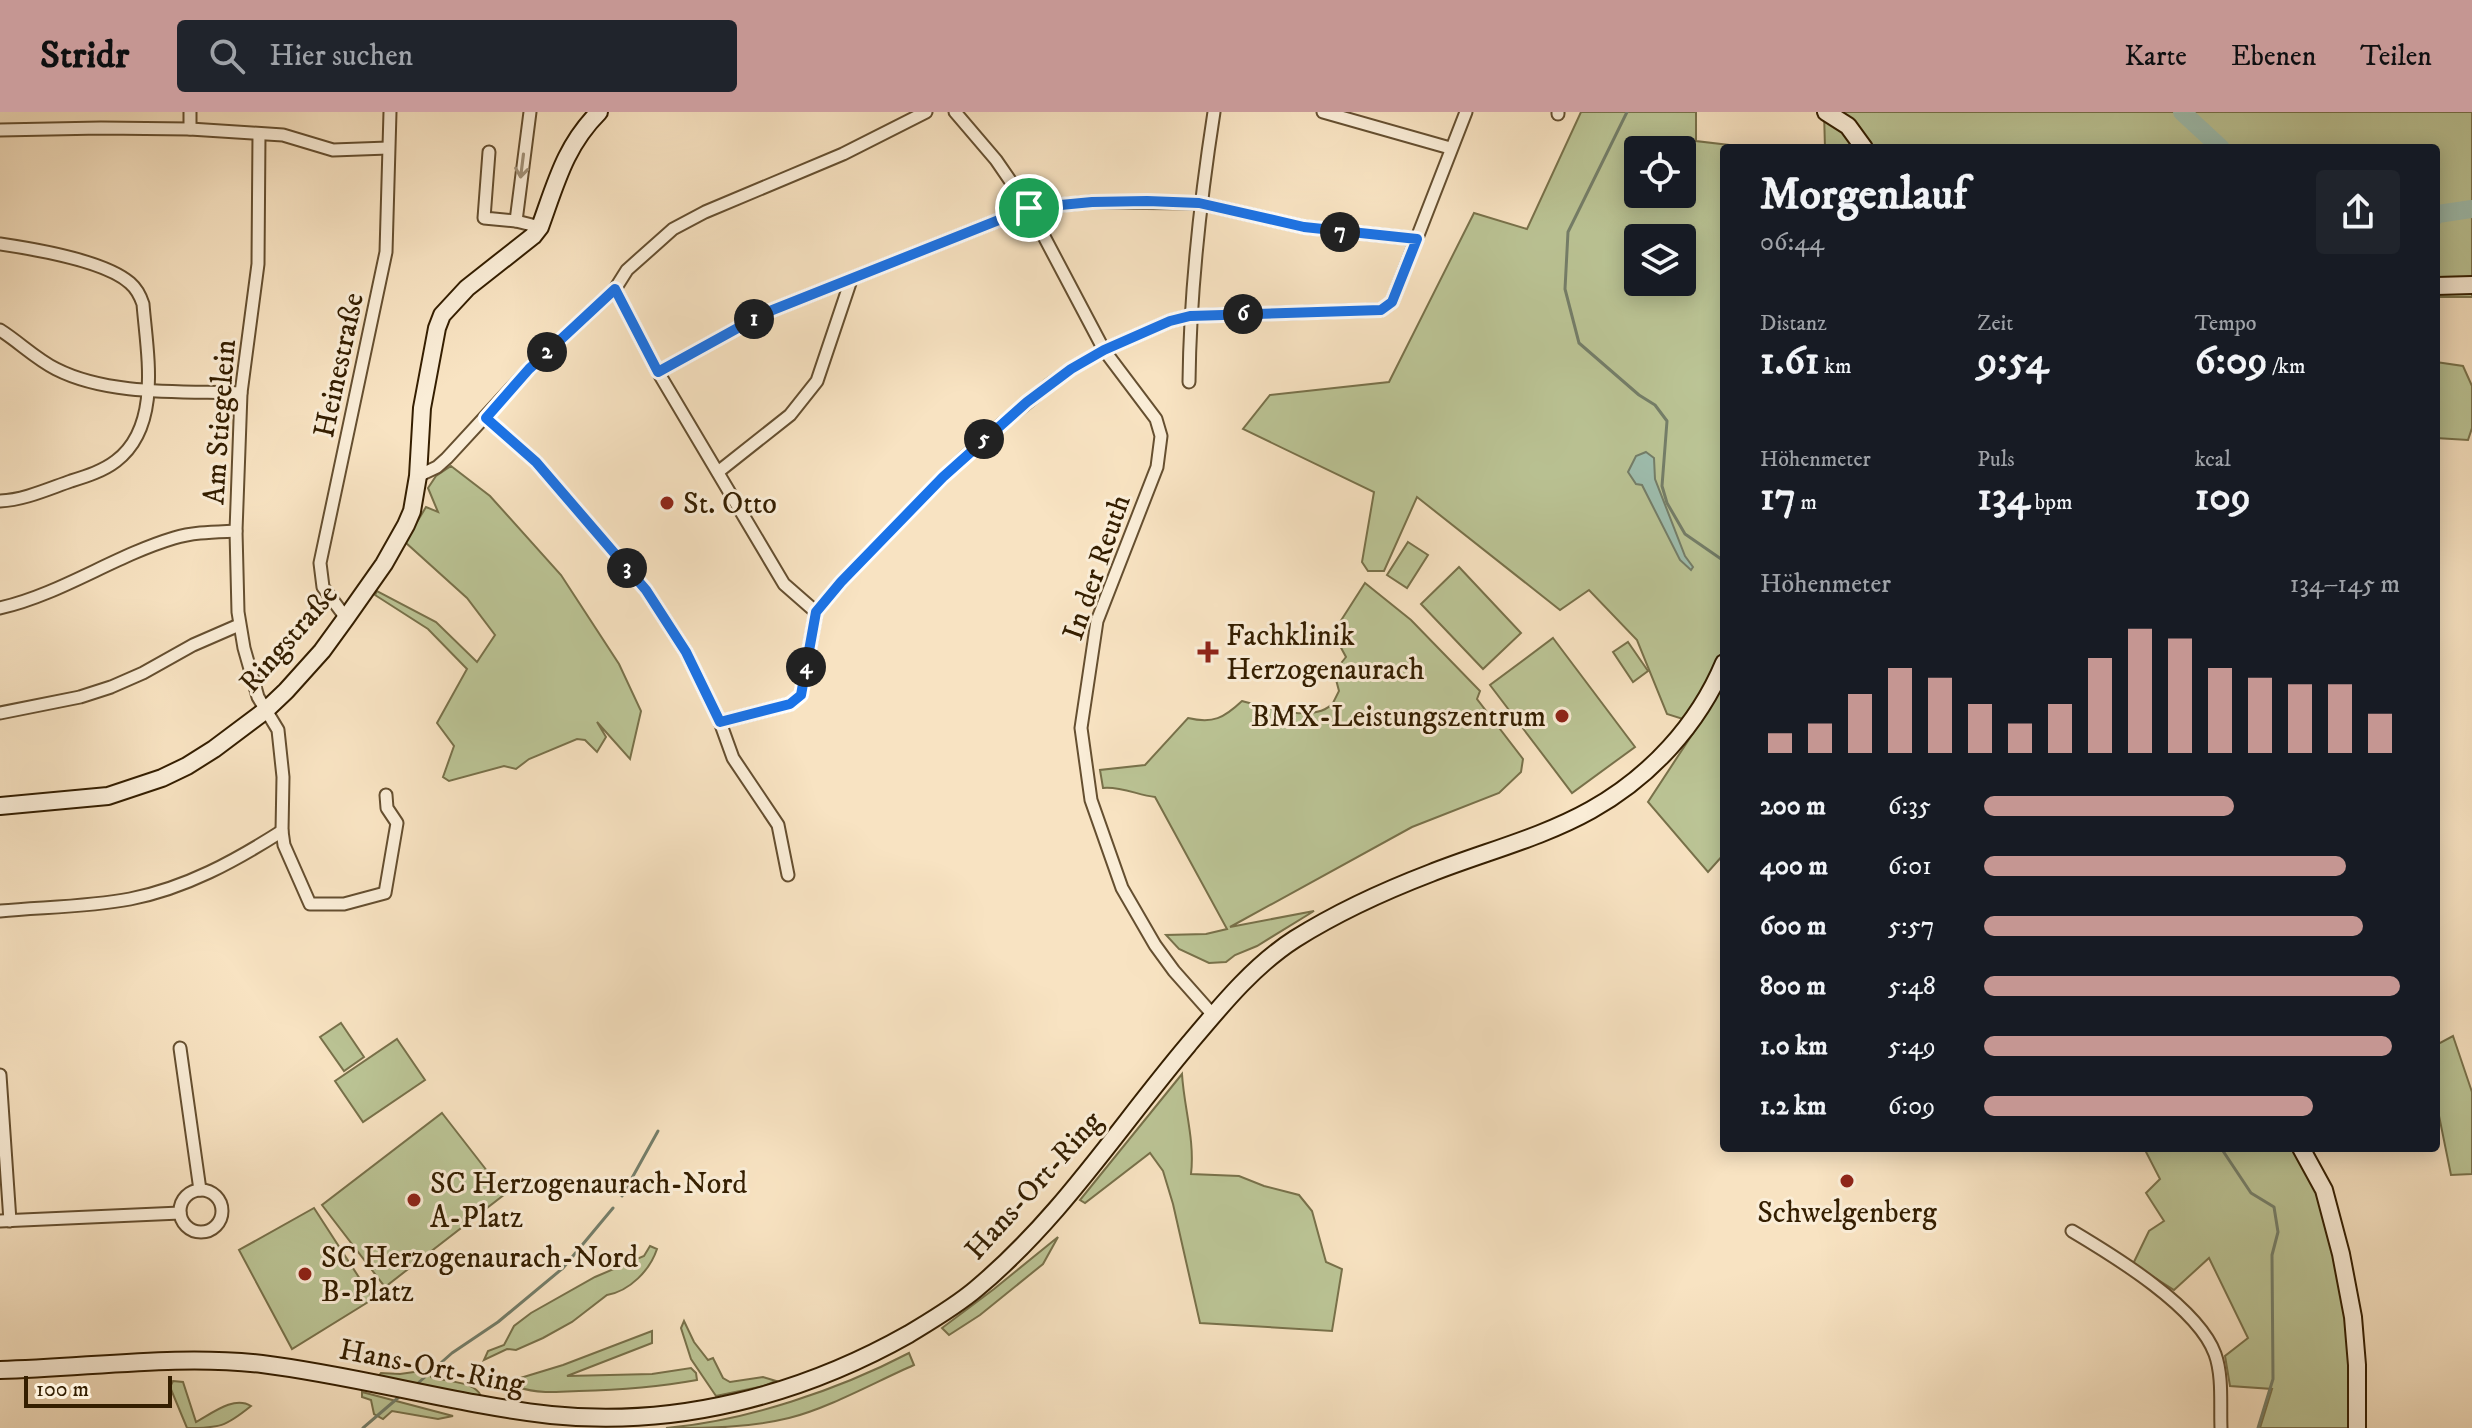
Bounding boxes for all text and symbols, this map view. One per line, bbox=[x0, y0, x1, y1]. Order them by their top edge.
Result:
search box bbox=[177, 20, 737, 92]
text: Stridr bbox=[40, 32, 129, 80]
icon: search bbox=[205, 34, 249, 78]
text: Hier suchen bbox=[269, 38, 413, 75]
text: Karte bbox=[2124, 39, 2187, 74]
text: Ebenen bbox=[2231, 39, 2316, 74]
text: Teilen bbox=[2360, 39, 2432, 74]
map controls bbox=[1624, 136, 1696, 296]
button: locate bbox=[1624, 136, 1696, 208]
one-way arrow bbox=[514, 153, 529, 178]
text: Morgenlauf bbox=[1760, 168, 1967, 223]
button: share bbox=[2316, 170, 2400, 254]
pin bbox=[995, 174, 1063, 242]
icon: arrive bbox=[1007, 186, 1051, 230]
pin: 7 bbox=[1320, 212, 1360, 252]
text: 7 bbox=[1334, 218, 1346, 245]
button: layers bbox=[1624, 224, 1696, 296]
text: 06:44 bbox=[1760, 226, 1824, 259]
street label: Heinestraße bbox=[306, 290, 373, 441]
pin: 6 bbox=[1223, 294, 1263, 334]
pin: 1 bbox=[734, 299, 774, 339]
text: 6 bbox=[1237, 300, 1249, 327]
text: 1 bbox=[750, 305, 758, 332]
text: Distanz bbox=[1760, 310, 1827, 337]
text: Zeit bbox=[1977, 310, 2013, 337]
text: Tempo bbox=[2195, 310, 2256, 337]
pin: 2 bbox=[527, 332, 567, 372]
text: 1.61 bbox=[1760, 337, 1819, 387]
text: 9:54 bbox=[1977, 337, 2049, 387]
text: 6:09 bbox=[2195, 337, 2267, 387]
street label: Am Stiegelein bbox=[196, 338, 245, 506]
text: 2 bbox=[542, 338, 552, 365]
text: km bbox=[1819, 353, 1852, 380]
text: /km bbox=[2267, 353, 2306, 380]
pin: 5 bbox=[964, 419, 1004, 459]
text: 5 bbox=[979, 425, 989, 452]
text: Höhenmeter bbox=[1760, 446, 1871, 473]
text: Puls bbox=[1977, 446, 2015, 473]
text: kcal bbox=[2195, 446, 2231, 473]
text: 17 bbox=[1760, 473, 1796, 523]
text: 134 bbox=[1977, 473, 2030, 523]
text: 109 bbox=[2195, 473, 2251, 523]
place label: St. Otto bbox=[683, 486, 777, 523]
text: m bbox=[1796, 489, 1817, 516]
text: bpm bbox=[2030, 489, 2073, 516]
street label: In der Reuth bbox=[1055, 490, 1140, 645]
marker: St. Otto bbox=[658, 494, 676, 512]
pin: 3 bbox=[607, 548, 647, 588]
text: 3 bbox=[623, 554, 631, 581]
text: Höhenmeter bbox=[1760, 568, 1891, 601]
text: 134–145 m bbox=[2290, 568, 2400, 601]
street label: Ringstraße bbox=[232, 577, 346, 701]
place label: Fachklinik Herzogenaurach bbox=[1226, 618, 1425, 689]
marker: Fachklinik Herzogenaurach bbox=[1197, 641, 1219, 663]
pin: 4 bbox=[786, 647, 826, 687]
text: 4 bbox=[800, 653, 812, 680]
place label: BMX-Leistungszentrum bbox=[1251, 699, 1546, 736]
marker: BMX-Leistungszentrum bbox=[1553, 707, 1571, 725]
text: 200 m bbox=[1760, 790, 1826, 823]
text: 6:35 bbox=[1888, 790, 1931, 823]
text: 400 m bbox=[1760, 850, 1828, 883]
text: 6:01 bbox=[1888, 850, 1932, 883]
text: 600 m bbox=[1760, 910, 1827, 943]
text: 5:57 bbox=[1888, 910, 1934, 943]
text: 800 m bbox=[1760, 970, 1826, 1003]
text: 5:48 bbox=[1888, 970, 1936, 1003]
text: 1.0 km bbox=[1760, 1030, 1828, 1063]
text: 5:49 bbox=[1888, 1030, 1936, 1063]
text: 1.2 km bbox=[1760, 1090, 1826, 1123]
text: 6:09 bbox=[1888, 1090, 1935, 1123]
street label: Hans-Ort-Ring bbox=[957, 1103, 1111, 1268]
place label: SC Herzogenaurach-Nord A-Platz bbox=[430, 1166, 747, 1237]
marker: Schwelgenberg bbox=[1838, 1172, 1856, 1190]
marker: SC Herzogenaurach-Nord A-Platz bbox=[405, 1191, 423, 1209]
place label: Schwelgenberg bbox=[1757, 1195, 1937, 1232]
place label: SC Herzogenaurach-Nord B-Platz bbox=[321, 1240, 638, 1311]
marker: SC Herzogenaurach-Nord B-Platz bbox=[296, 1265, 314, 1283]
street label: Hans-Ort-Ring bbox=[336, 1331, 528, 1404]
scale bar bbox=[24, 1372, 172, 1408]
text: 100 m bbox=[36, 1376, 89, 1403]

